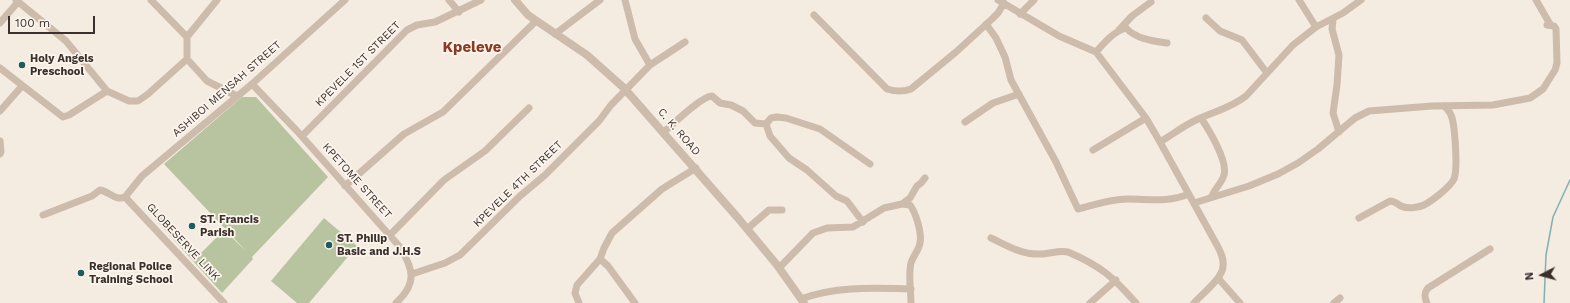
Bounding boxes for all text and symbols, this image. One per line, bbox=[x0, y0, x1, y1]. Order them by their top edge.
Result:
scale bar bbox=[10, 8, 97, 34]
text: 100 m bbox=[15, 16, 50, 30]
street label: KPEVELE 1ST STREET bbox=[313, 19, 403, 109]
street label: ASHIBOI MENSAH STREET bbox=[170, 38, 284, 140]
district label: Kpeleve bbox=[443, 39, 501, 57]
place label: Holy Angels Preschool bbox=[30, 52, 94, 78]
marker: Holy Angels Preschool bbox=[17, 60, 27, 70]
street label: C. K. ROAD bbox=[655, 106, 703, 158]
street label: KPEVELE 4TH STREET bbox=[471, 138, 565, 230]
street label: KPETOME STREET bbox=[320, 141, 394, 221]
street label: GLOBESERVE LINK bbox=[144, 201, 222, 283]
place label: ST. Francis Parish bbox=[200, 213, 259, 239]
marker: ST. Francis Parish bbox=[187, 221, 197, 231]
place label: ST. Philip Basic and J.H.S bbox=[337, 232, 421, 258]
marker: ST. Philip Basic and J.H.S bbox=[324, 240, 334, 250]
north arrow bbox=[1522, 255, 1562, 295]
place label: Regional Police Training School bbox=[89, 260, 173, 286]
marker: Regional Police Training School bbox=[76, 268, 86, 278]
text: N bbox=[1523, 272, 1536, 281]

